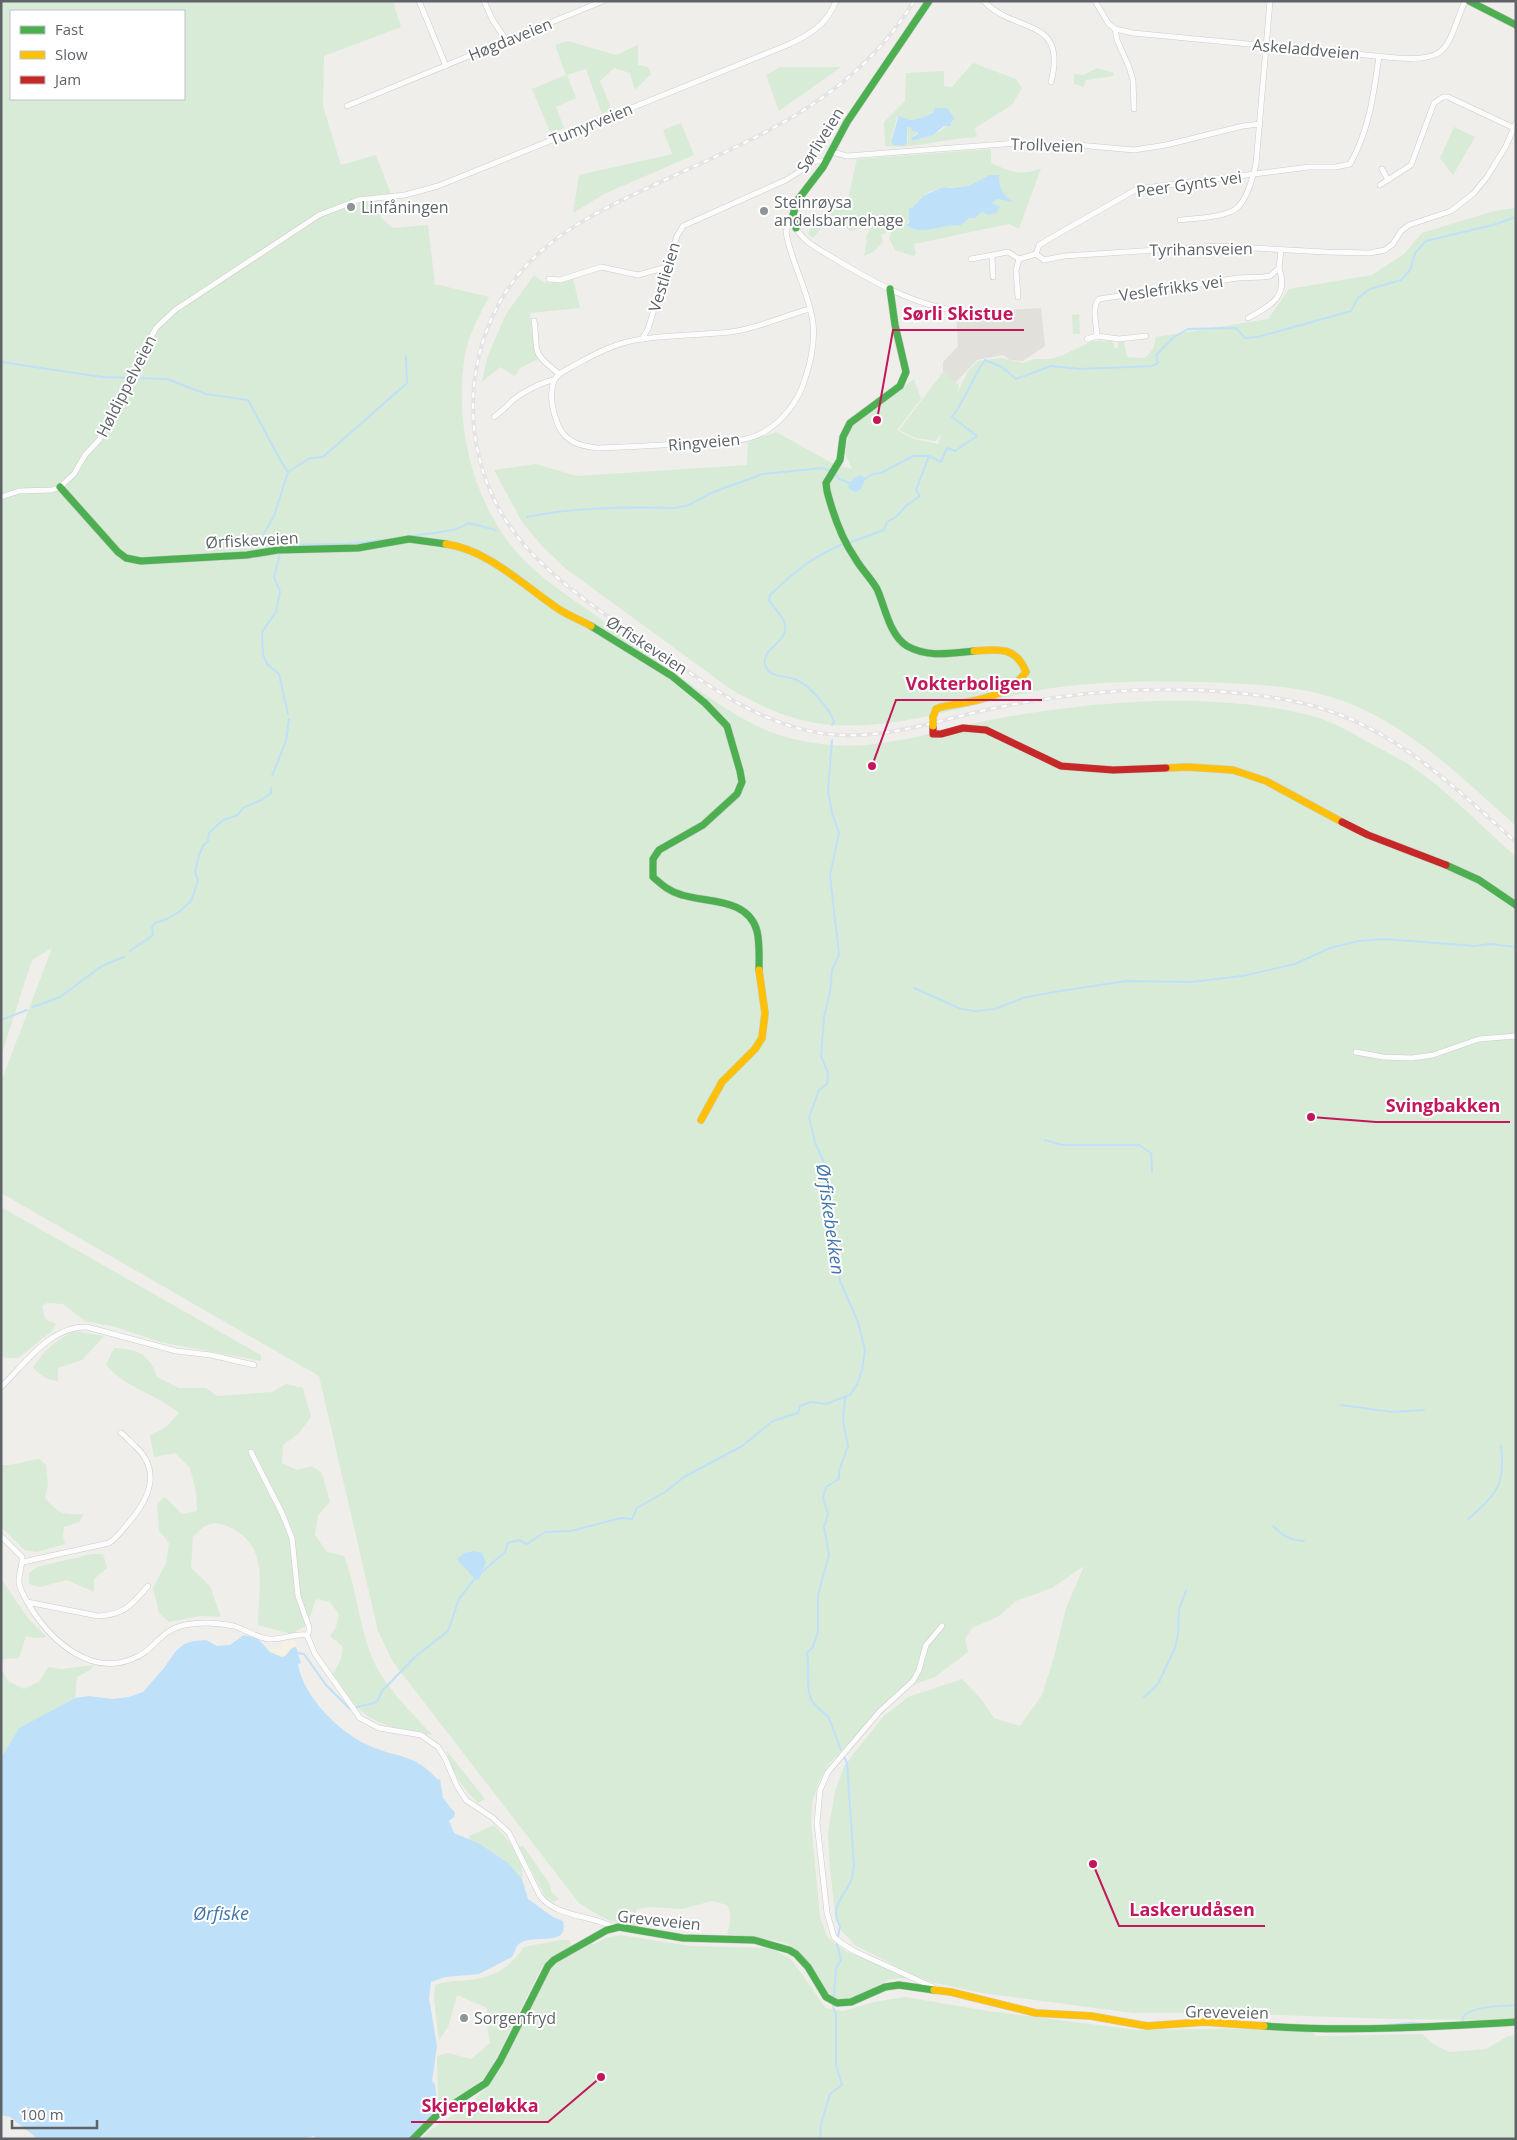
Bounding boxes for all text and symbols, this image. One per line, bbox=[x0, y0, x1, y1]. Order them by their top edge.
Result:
legend bbox=[10, 10, 185, 100]
street label: Høgdaveien bbox=[465, 12, 555, 66]
text: Fast bbox=[55, 19, 84, 39]
street label: Askeladdveien bbox=[1252, 33, 1360, 65]
text: Slow bbox=[55, 44, 88, 64]
text: Jam bbox=[53, 69, 81, 89]
street label: Tumyrveien bbox=[546, 97, 636, 151]
street label: Sørliveien bbox=[791, 103, 849, 177]
street label: Trollveien bbox=[1010, 133, 1084, 157]
street label: Peer Gynts vei bbox=[1135, 166, 1243, 202]
place label: Steinrøysa andelsbarnehage bbox=[774, 191, 904, 231]
place label: Linfåningen bbox=[361, 196, 449, 218]
marker: Linfåningen bbox=[345, 201, 357, 213]
marker: Steinrøysa andelsbarnehage bbox=[758, 205, 770, 217]
street label: Tyrihansveien bbox=[1149, 237, 1253, 261]
street label: Vestlieien bbox=[643, 239, 685, 315]
street label: Veslefrikks vei bbox=[1118, 270, 1224, 306]
callout: Sørli Skistue bbox=[893, 297, 1024, 330]
text: Sørli Skistue bbox=[903, 301, 1013, 325]
street label: Høldippelveien bbox=[91, 331, 161, 441]
street label: Ringveien bbox=[667, 428, 741, 456]
street label: Ørfiskeveien bbox=[205, 527, 299, 553]
street label: Ørfiskeveien bbox=[602, 610, 692, 680]
callout: Vokterboligen bbox=[896, 667, 1042, 700]
text: Vokterboligen bbox=[906, 671, 1032, 695]
callout: Svingbakken bbox=[1376, 1089, 1510, 1122]
text: Svingbakken bbox=[1386, 1093, 1500, 1117]
water label: Ørfiskebekken bbox=[811, 1162, 851, 1276]
callout: Laskerudåsen bbox=[1119, 1893, 1265, 1926]
text: Laskerudåsen bbox=[1129, 1897, 1255, 1921]
water label: Ørfiske bbox=[193, 1901, 249, 1925]
street label: Greveveien bbox=[616, 1905, 702, 1935]
street label: Greveveien bbox=[1185, 2000, 1269, 2024]
place label: Sorgenfryd bbox=[474, 2007, 556, 2029]
marker: Sorgenfryd bbox=[458, 2012, 470, 2024]
callout: Skjerpeløkka bbox=[411, 2089, 548, 2122]
text: Skjerpeløkka bbox=[421, 2093, 539, 2117]
scale bar bbox=[12, 2098, 98, 2130]
text: 100 m bbox=[20, 2104, 64, 2124]

